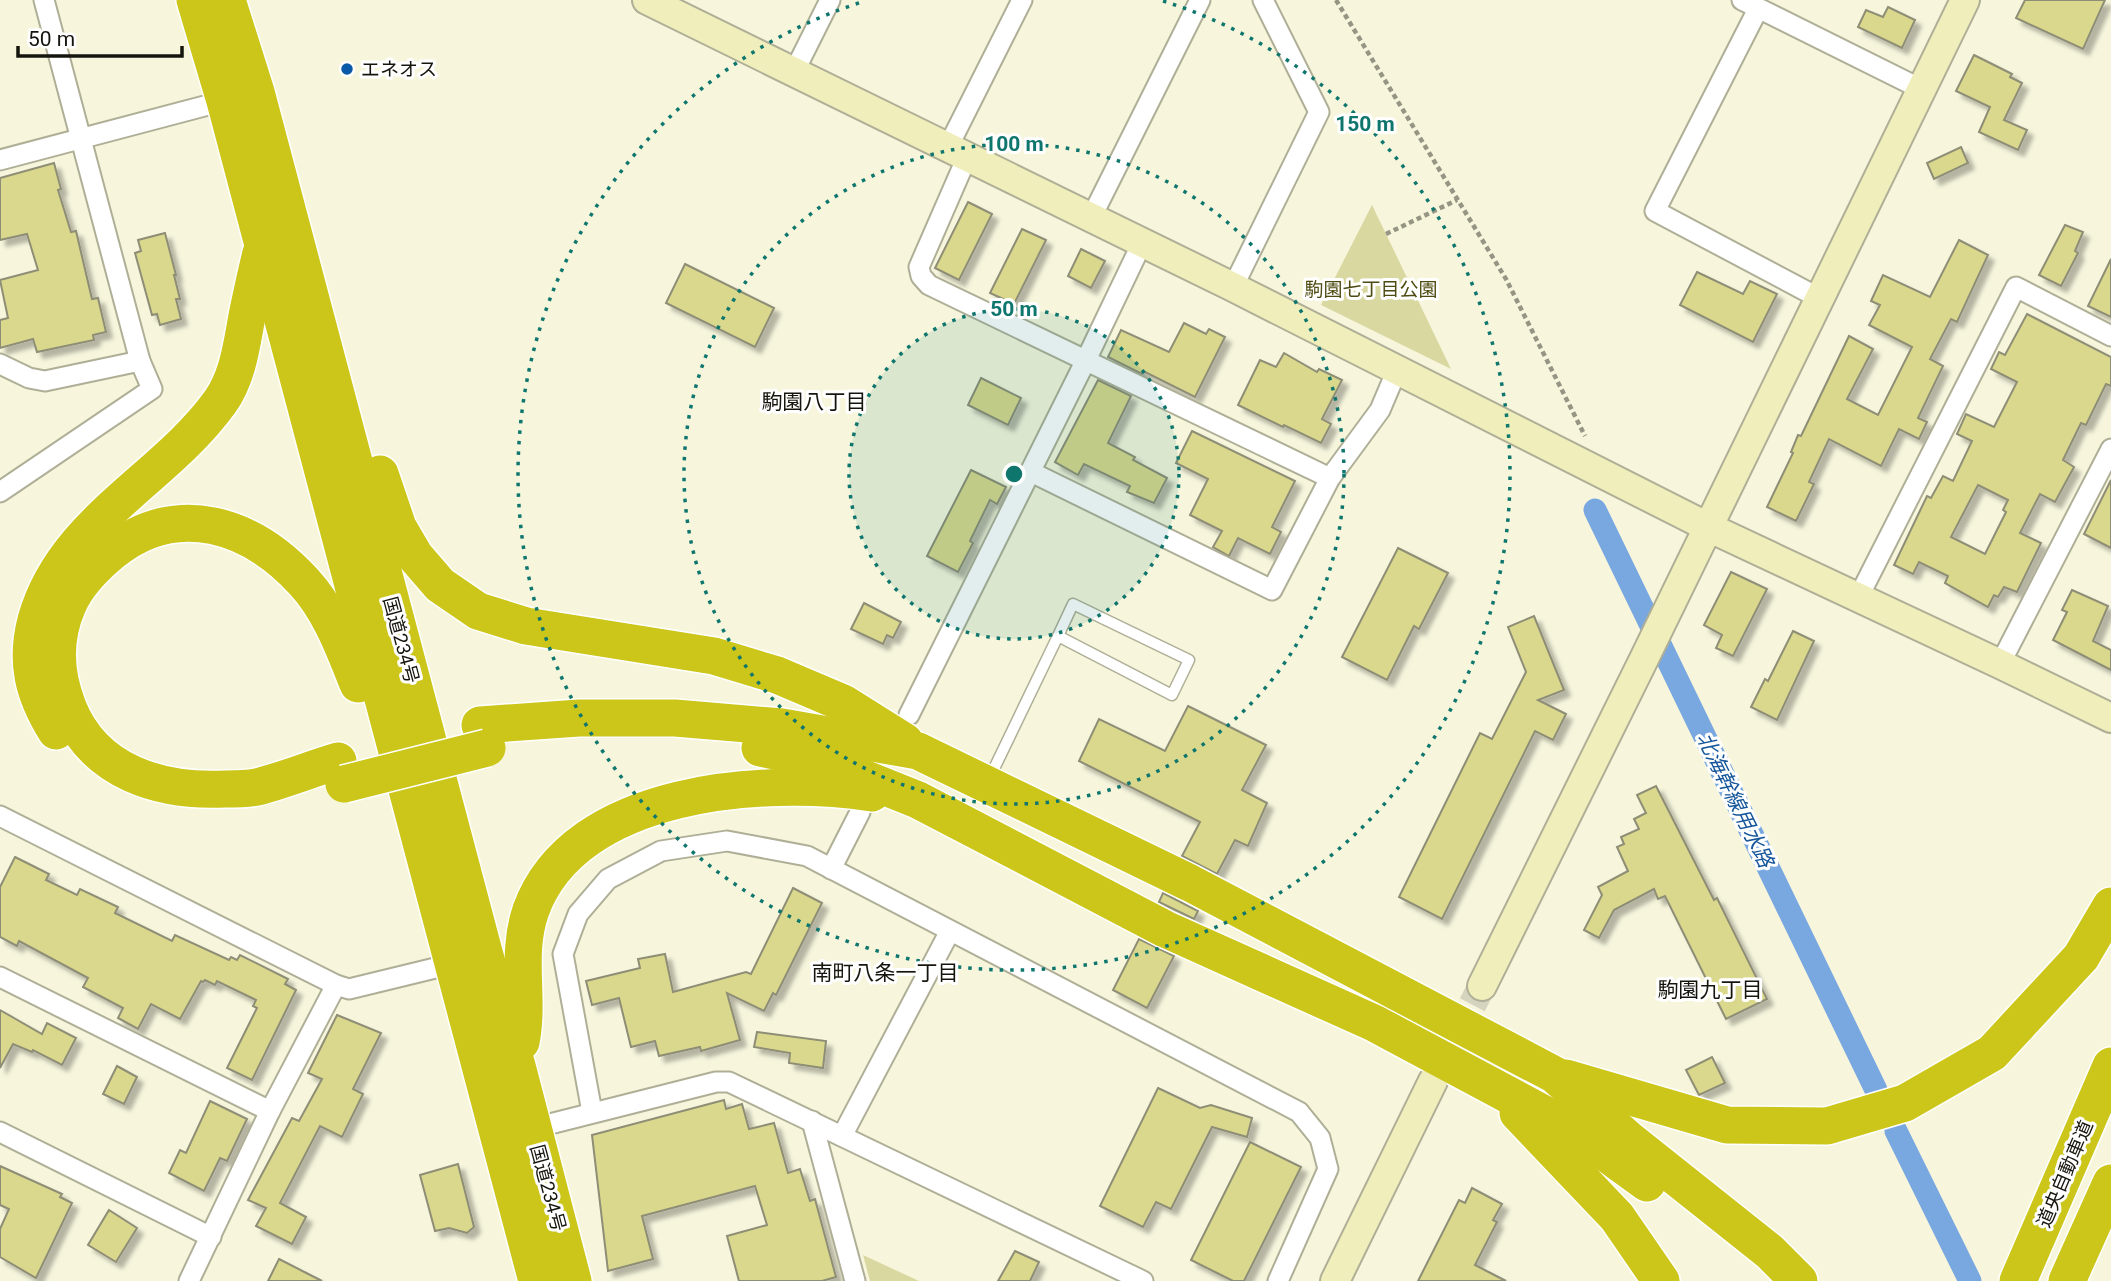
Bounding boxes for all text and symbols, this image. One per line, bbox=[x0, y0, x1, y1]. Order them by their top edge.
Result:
scale bar bbox=[18, 14, 182, 58]
text: 50 m bbox=[28, 27, 75, 51]
place label: エネオス bbox=[361, 58, 437, 81]
marker: エネオス bbox=[339, 61, 355, 77]
text: 150 m bbox=[1335, 112, 1395, 136]
text: 100 m bbox=[984, 132, 1044, 156]
park label: 駒園七丁目公園 bbox=[1304, 278, 1438, 301]
text: 50 m bbox=[990, 297, 1038, 321]
district label: 駒園八丁目 bbox=[762, 390, 867, 414]
centre of rings bbox=[1002, 462, 1026, 486]
street label: 国道234号 bbox=[378, 594, 424, 686]
water label: 北海幹線用水路 bbox=[1692, 729, 1779, 873]
district label: 南町八条一丁目 bbox=[812, 961, 959, 985]
district label: 駒園九丁目 bbox=[1658, 978, 1763, 1002]
street label: 道央自動車道 bbox=[2032, 1117, 2098, 1231]
street label: 国道234号 bbox=[525, 1142, 571, 1234]

